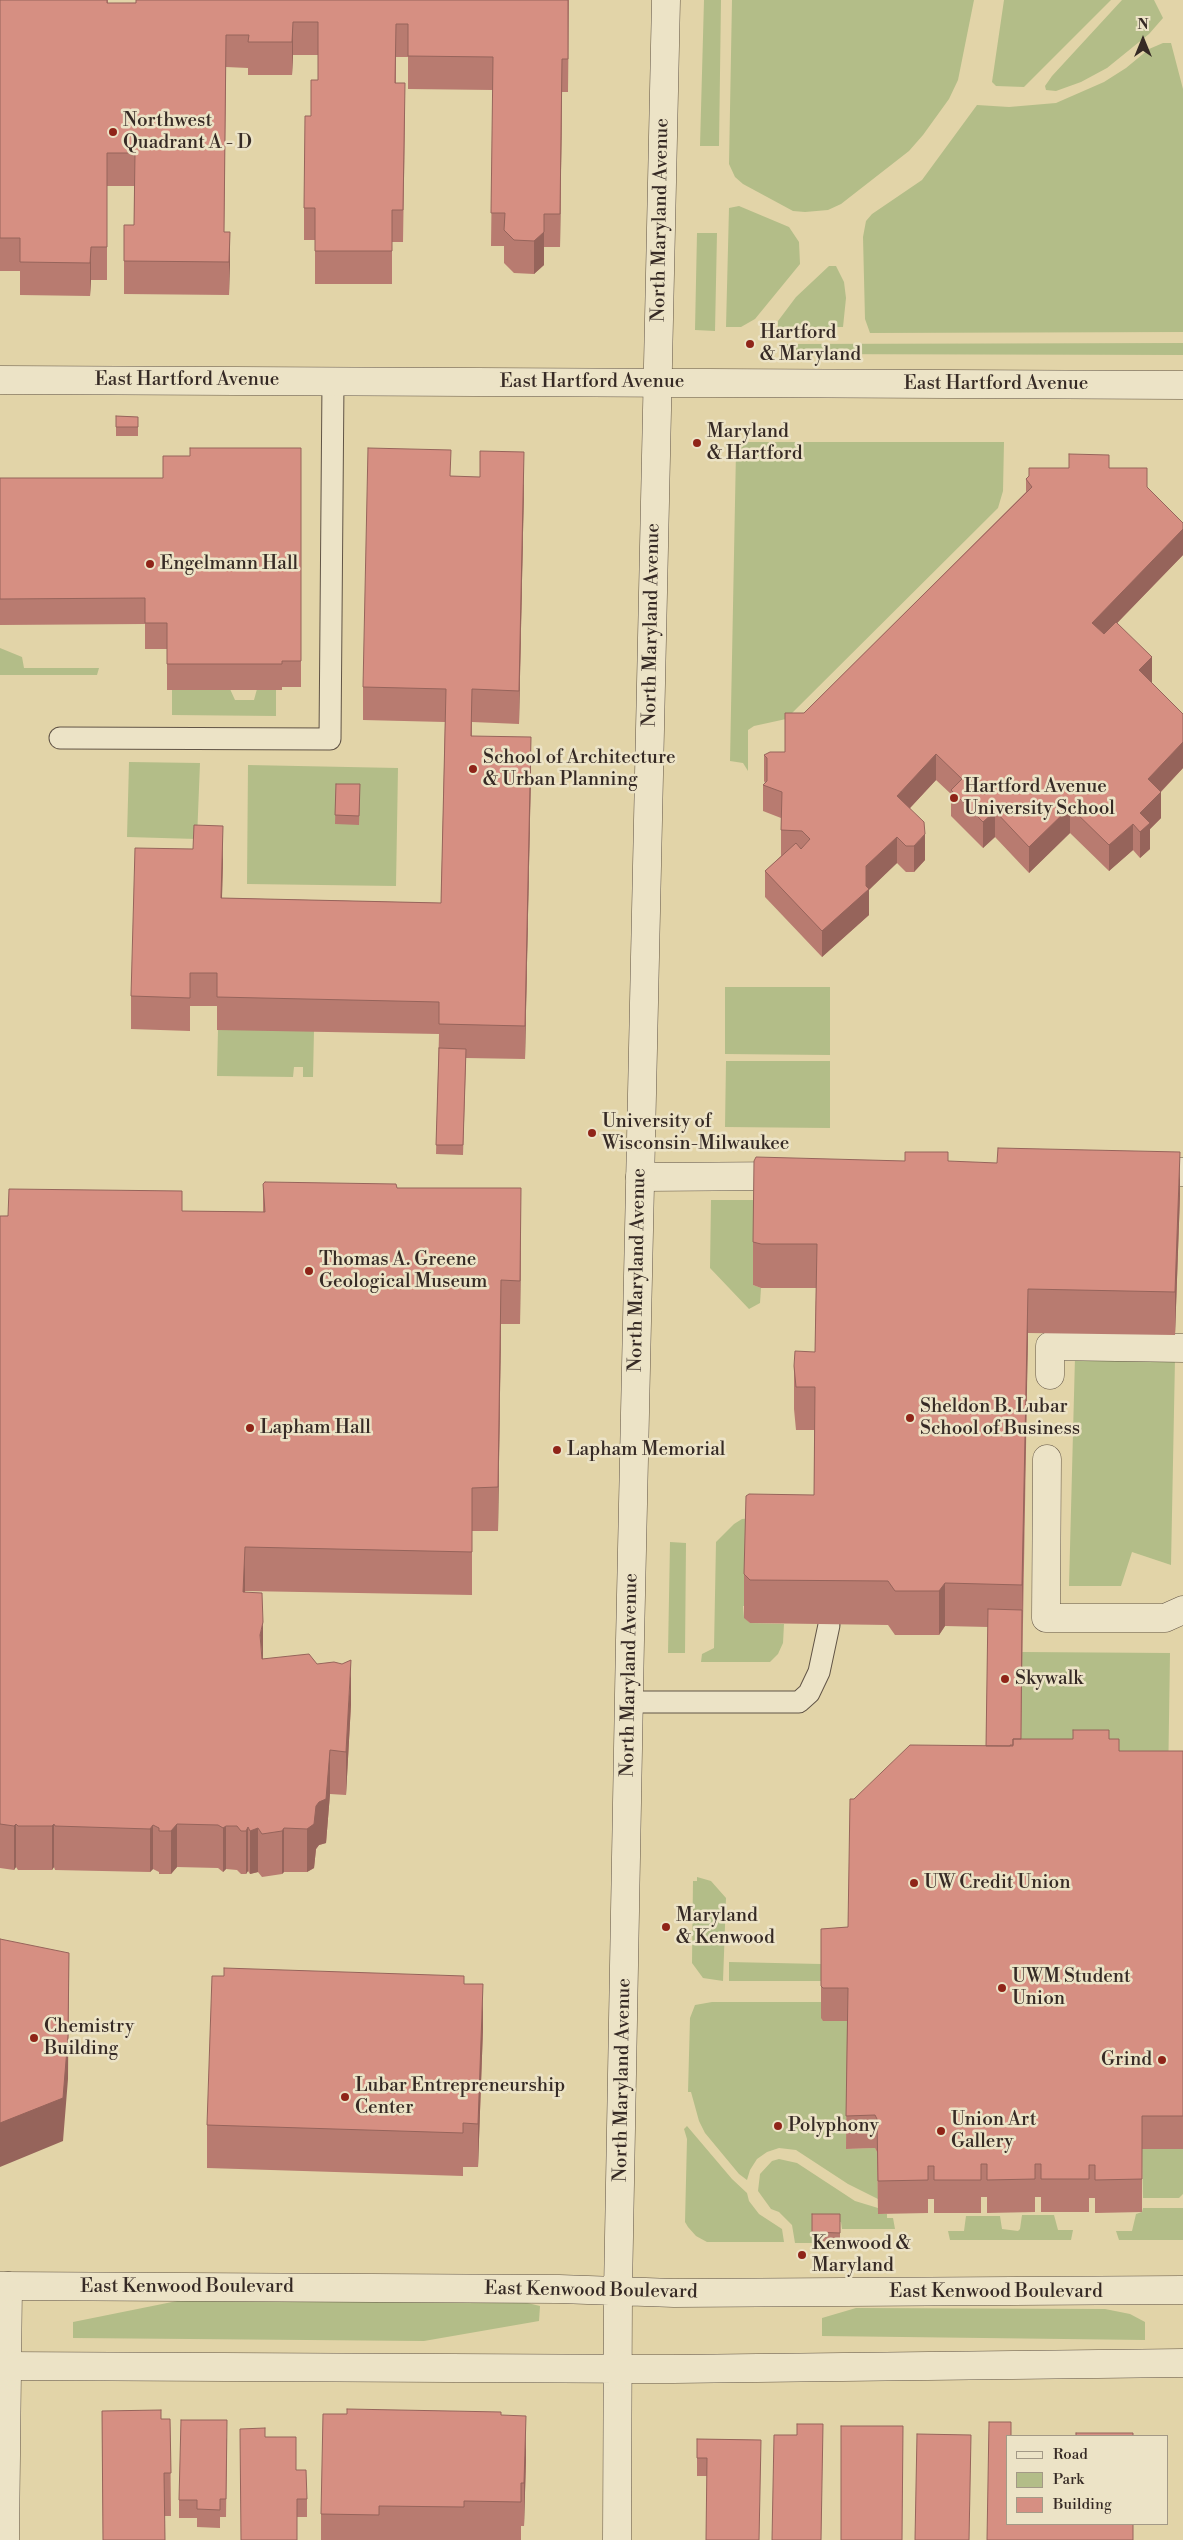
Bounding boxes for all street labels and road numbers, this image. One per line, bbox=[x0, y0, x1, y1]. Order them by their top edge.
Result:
street label: North Maryland Avenue bbox=[648, 118, 674, 322]
street label: East Hartford Avenue bbox=[95, 369, 279, 391]
street label: East Hartford Avenue bbox=[500, 371, 684, 393]
street label: East Hartford Avenue bbox=[904, 373, 1088, 395]
street label: North Maryland Avenue bbox=[639, 523, 665, 727]
street label: North Maryland Avenue bbox=[625, 1168, 651, 1372]
street label: North Maryland Avenue bbox=[617, 1573, 643, 1777]
street label: North Maryland Avenue bbox=[610, 1978, 636, 2182]
street label: East Kenwood Boulevard bbox=[80, 2276, 294, 2298]
street label: East Kenwood Boulevard bbox=[484, 2278, 698, 2304]
street label: East Kenwood Boulevard bbox=[889, 2281, 1103, 2303]

